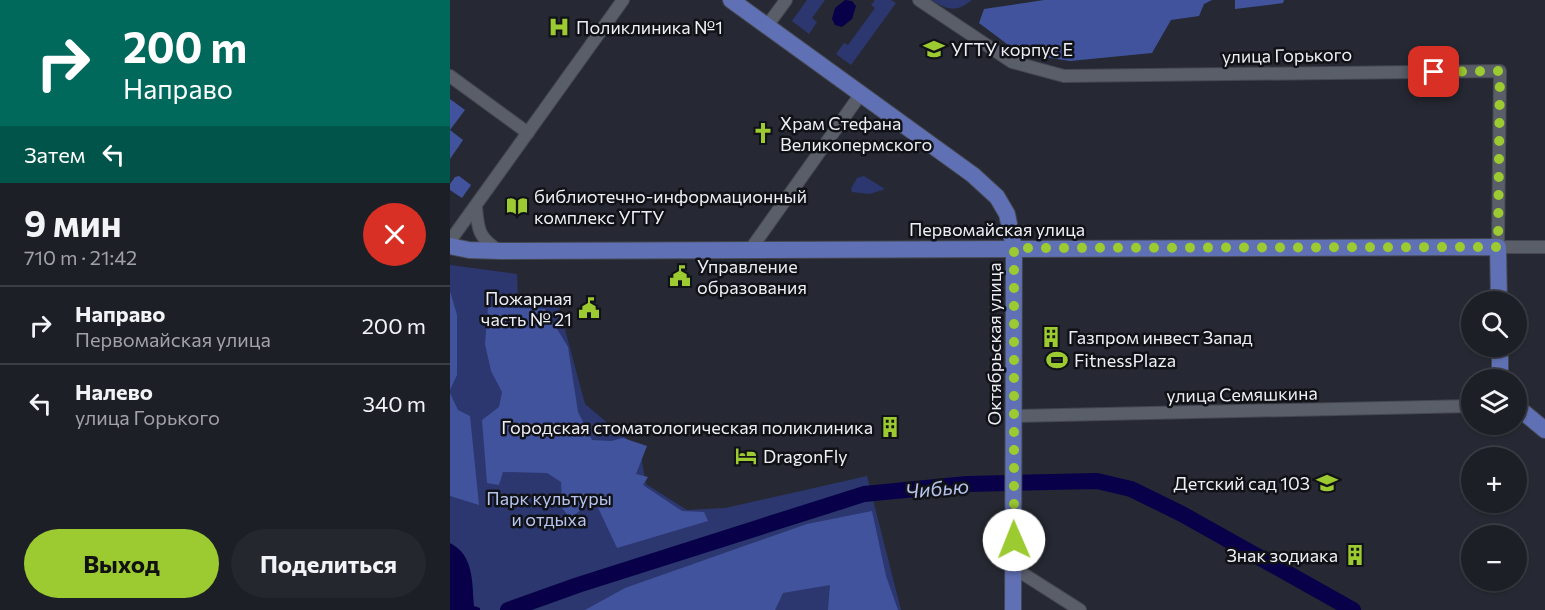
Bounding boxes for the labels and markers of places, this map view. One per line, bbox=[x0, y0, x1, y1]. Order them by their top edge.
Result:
hospital icon: Поликлиника №1 bbox=[547, 15, 571, 39]
place label: Поликлиника №1 bbox=[576, 16, 723, 38]
school or university icon: УГТУ корпус Е bbox=[922, 37, 946, 61]
place label: УГТУ корпус Е bbox=[951, 38, 1073, 60]
pin bbox=[1408, 46, 1459, 97]
place label: Храм Стефана Великопермского bbox=[780, 112, 932, 155]
church icon: Храм Стефана Великопермского bbox=[751, 121, 775, 145]
place label: библиотечно-информационный комплекс УГТУ bbox=[534, 185, 807, 228]
library icon: библиотечно-информационный комплекс УГТУ bbox=[505, 194, 529, 218]
place label: Управление образования bbox=[697, 255, 807, 298]
public building icon: Управление образования bbox=[668, 264, 692, 288]
place label: Пожарная часть № 21 bbox=[481, 287, 572, 330]
public building icon: Пожарная часть № 21 bbox=[577, 296, 601, 320]
building icon: Газпром инвест Запад bbox=[1039, 325, 1063, 349]
place label: Газпром инвест Запад bbox=[1068, 326, 1253, 348]
sports icon: FitnessPlaza bbox=[1045, 348, 1069, 372]
place label: FitnessPlaza bbox=[1074, 349, 1176, 371]
building icon: Городская стоматологическая поликлиника bbox=[878, 415, 902, 439]
place label: Городская стоматологическая поликлиника bbox=[501, 416, 873, 438]
hotel icon: DragonFly bbox=[734, 444, 758, 468]
place label: DragonFly bbox=[763, 445, 848, 467]
school or university icon: Детский сад 103 bbox=[1315, 471, 1339, 495]
place label: Детский сад 103 bbox=[1174, 472, 1310, 494]
building icon: Знак зодиака bbox=[1343, 543, 1367, 567]
place label: Знак зодиака bbox=[1227, 544, 1338, 566]

